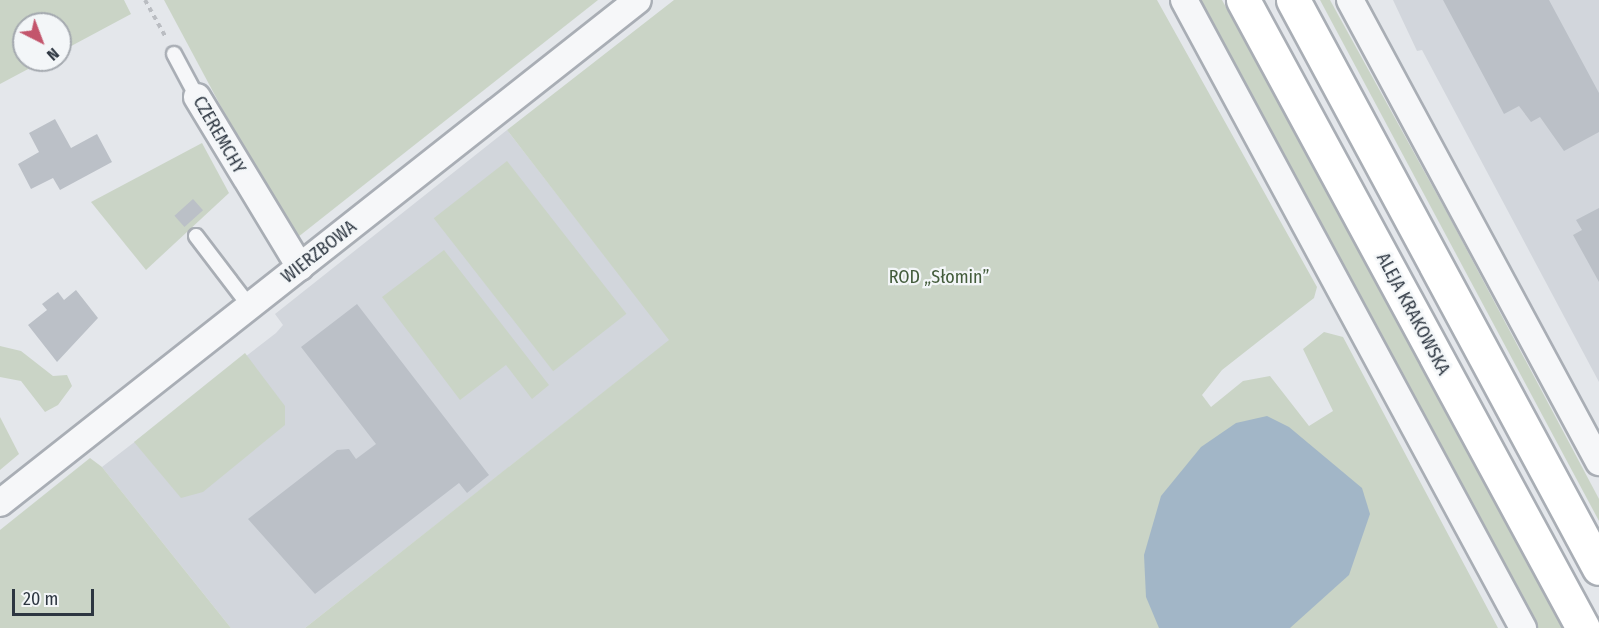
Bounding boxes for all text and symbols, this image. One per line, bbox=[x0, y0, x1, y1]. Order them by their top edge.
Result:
north arrow bbox=[12, 12, 72, 72]
text: N bbox=[43, 44, 63, 65]
street label: CZEREMCHY bbox=[188, 92, 250, 178]
street label: WIERZBOWA bbox=[277, 216, 361, 288]
street label: ALEJA KRAKOWSKA bbox=[1372, 249, 1454, 379]
park label: ROD „Słomin” bbox=[889, 266, 989, 288]
scale bar bbox=[15, 577, 98, 615]
text: 20 m bbox=[23, 588, 58, 610]

